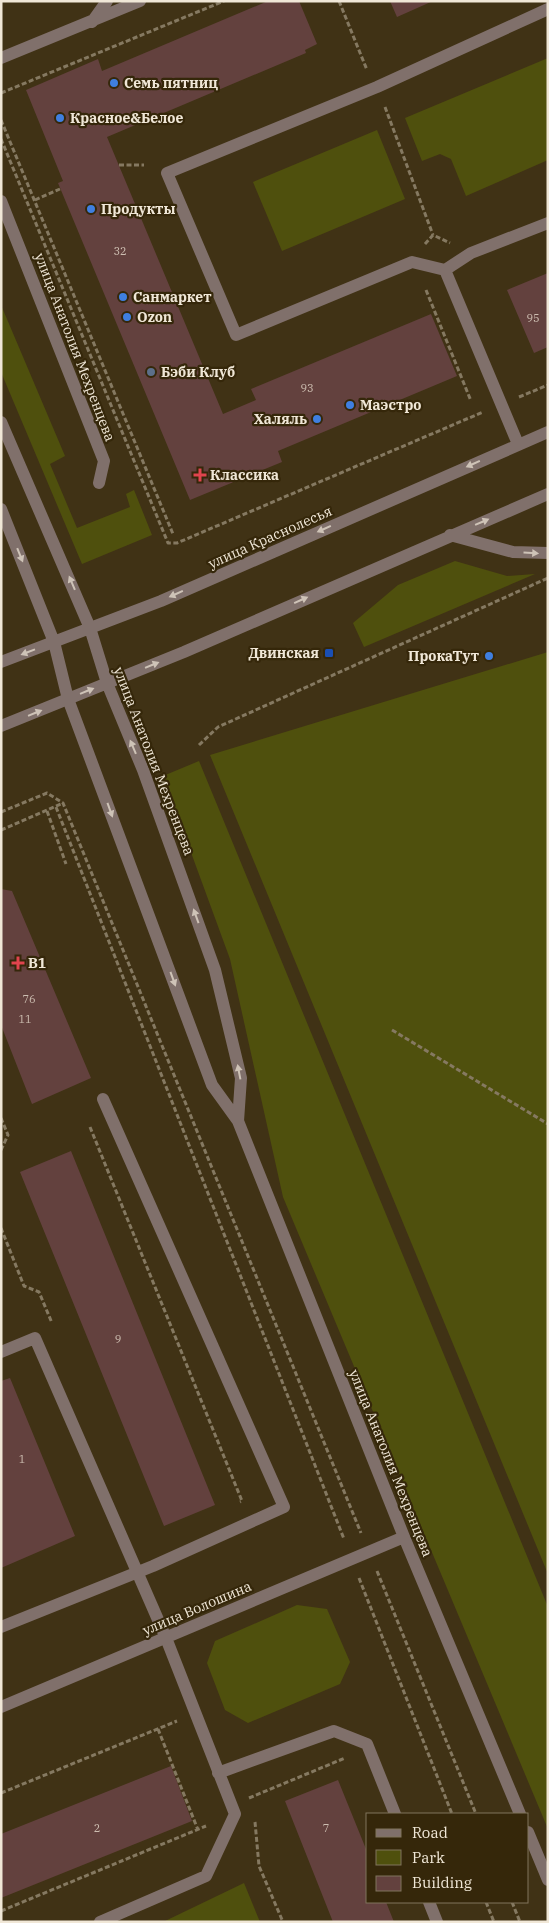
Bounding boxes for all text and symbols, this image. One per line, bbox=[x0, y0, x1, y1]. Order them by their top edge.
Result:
place label: Семь пятниц bbox=[124, 74, 218, 92]
marker: Семь пятниц bbox=[108, 77, 120, 89]
place label: Красное&Белое bbox=[70, 109, 184, 127]
marker: Красное&Белое bbox=[54, 112, 66, 124]
place label: Продукты bbox=[101, 200, 176, 218]
marker: Продукты bbox=[85, 203, 97, 215]
house number: 32 bbox=[113, 244, 127, 258]
street label: улица Анатолия Мехренцева bbox=[31, 250, 119, 444]
place label: Санмаркет bbox=[133, 288, 212, 306]
marker: Санмаркет bbox=[117, 291, 129, 303]
place label: Ozon bbox=[137, 308, 172, 326]
marker: Ozon bbox=[121, 311, 133, 323]
house number: 95 bbox=[526, 311, 540, 325]
place label: Бэби Клуб bbox=[161, 363, 235, 381]
marker: Бэби Клуб bbox=[145, 366, 157, 378]
house number: 93 bbox=[300, 381, 314, 395]
place label: Маэстро bbox=[360, 396, 421, 414]
marker: Маэстро bbox=[344, 399, 356, 411]
place label: Халяль bbox=[254, 410, 307, 428]
marker: Халяль bbox=[311, 413, 323, 425]
one-way arrow bbox=[466, 460, 480, 468]
place label: Классика bbox=[210, 466, 279, 484]
marker: Классика bbox=[194, 469, 206, 481]
street label: улица Краснолесья bbox=[205, 502, 335, 572]
one-way arrow bbox=[475, 517, 489, 525]
one-way arrow bbox=[317, 526, 331, 534]
one-way arrow bbox=[16, 547, 24, 562]
one-way arrow bbox=[524, 550, 540, 558]
one-way arrow bbox=[67, 576, 75, 590]
one-way arrow bbox=[168, 591, 183, 599]
one-way arrow bbox=[294, 596, 308, 604]
place label: Двинская bbox=[248, 644, 319, 662]
marker: Двинская bbox=[323, 647, 335, 659]
place label: ПрокаТут bbox=[408, 647, 479, 665]
one-way arrow bbox=[21, 649, 35, 657]
marker: ПрокаТут bbox=[483, 650, 495, 662]
one-way arrow bbox=[145, 661, 160, 669]
street label: улица Анатолия Мехренцева bbox=[110, 664, 198, 858]
one-way arrow bbox=[80, 687, 94, 695]
one-way arrow bbox=[27, 708, 42, 716]
one-way arrow bbox=[129, 740, 137, 754]
one-way arrow bbox=[106, 803, 114, 818]
one-way arrow bbox=[192, 908, 200, 923]
place label: B1 bbox=[28, 954, 46, 972]
marker: B1 bbox=[12, 957, 24, 969]
one-way arrow bbox=[169, 972, 177, 986]
house number: 76 bbox=[22, 992, 36, 1006]
house number: 11 bbox=[18, 1012, 32, 1026]
one-way arrow bbox=[235, 1065, 243, 1080]
house number: 9 bbox=[115, 1332, 121, 1346]
street label: улица Анатолия Мехренцева bbox=[345, 1367, 437, 1560]
house number: 1 bbox=[19, 1452, 25, 1466]
street label: улица Волошина bbox=[140, 1577, 255, 1639]
legend bbox=[366, 1813, 529, 1903]
house number: 2 bbox=[94, 1821, 100, 1835]
house number: 7 bbox=[323, 1821, 329, 1835]
text: Road bbox=[412, 1823, 448, 1842]
text: Park bbox=[412, 1848, 445, 1867]
text: Building bbox=[412, 1873, 472, 1892]

